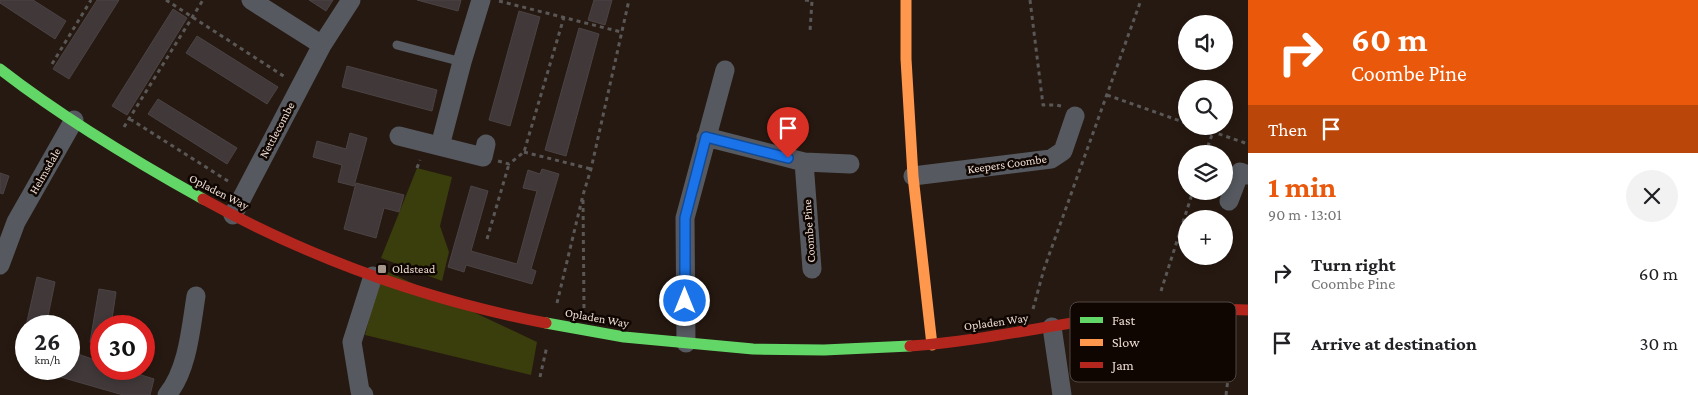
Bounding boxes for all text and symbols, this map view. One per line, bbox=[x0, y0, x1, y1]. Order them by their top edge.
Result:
map controls bbox=[1178, 15, 1233, 265]
button: sound bbox=[1178, 15, 1233, 70]
icon: right bbox=[1268, 20, 1333, 85]
text: 60 m bbox=[1351, 20, 1428, 59]
text: Coombe Pine bbox=[1351, 61, 1467, 86]
button: search bbox=[1178, 80, 1233, 135]
street label: Nettlecombe bbox=[256, 100, 298, 160]
pin bbox=[767, 107, 809, 158]
icon: arrive bbox=[774, 114, 802, 142]
icon: arrive bbox=[1317, 115, 1345, 143]
text: Then bbox=[1268, 119, 1307, 140]
street label: Helmsdale bbox=[26, 145, 64, 197]
button: layers bbox=[1178, 145, 1233, 200]
street label: Keepers Coombe bbox=[966, 152, 1048, 176]
text: 1 min bbox=[1268, 170, 1336, 203]
button: close bbox=[1626, 170, 1678, 222]
street label: Opladen Way bbox=[187, 171, 251, 213]
street label: Coombe Pine bbox=[800, 199, 818, 263]
text: 90 m · 13:01 bbox=[1268, 206, 1342, 223]
button: + bbox=[1178, 210, 1233, 265]
text: Turn right bbox=[1311, 254, 1396, 275]
icon: right bbox=[1268, 259, 1296, 287]
place label: Oldstead bbox=[392, 262, 436, 276]
marker: Oldstead bbox=[376, 263, 388, 275]
text: 60 m bbox=[1639, 263, 1678, 284]
position arrow bbox=[658, 274, 710, 326]
text: Coombe Pine bbox=[1311, 275, 1395, 292]
legend bbox=[1070, 302, 1236, 382]
street label: Opladen Way bbox=[564, 305, 631, 331]
street label: Opladen Way bbox=[963, 310, 1030, 333]
text: Fast bbox=[1112, 312, 1136, 328]
speed limit sign: 30 bbox=[90, 315, 155, 380]
text: 26 bbox=[34, 328, 61, 355]
icon: arrive bbox=[1268, 329, 1296, 357]
text: Arrive at destination bbox=[1311, 333, 1477, 354]
text: 30 m bbox=[1639, 333, 1678, 354]
text: Slow bbox=[1112, 334, 1140, 350]
text: km/h bbox=[35, 353, 60, 367]
text: Jam bbox=[1110, 357, 1134, 373]

